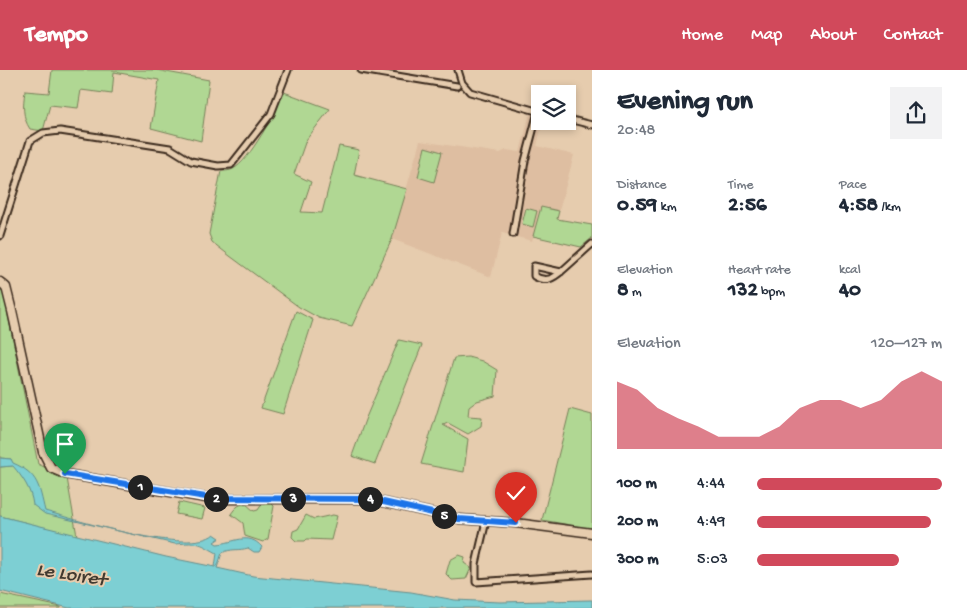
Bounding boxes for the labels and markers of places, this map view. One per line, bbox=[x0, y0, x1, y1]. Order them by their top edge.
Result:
pin bbox=[44, 423, 86, 474]
pin bbox=[495, 472, 537, 523]
pin: 1 bbox=[128, 474, 152, 500]
pin: 2 bbox=[204, 486, 228, 512]
pin: 3 bbox=[280, 486, 306, 512]
pin: 4 bbox=[358, 486, 382, 512]
pin: 5 bbox=[432, 504, 456, 528]

